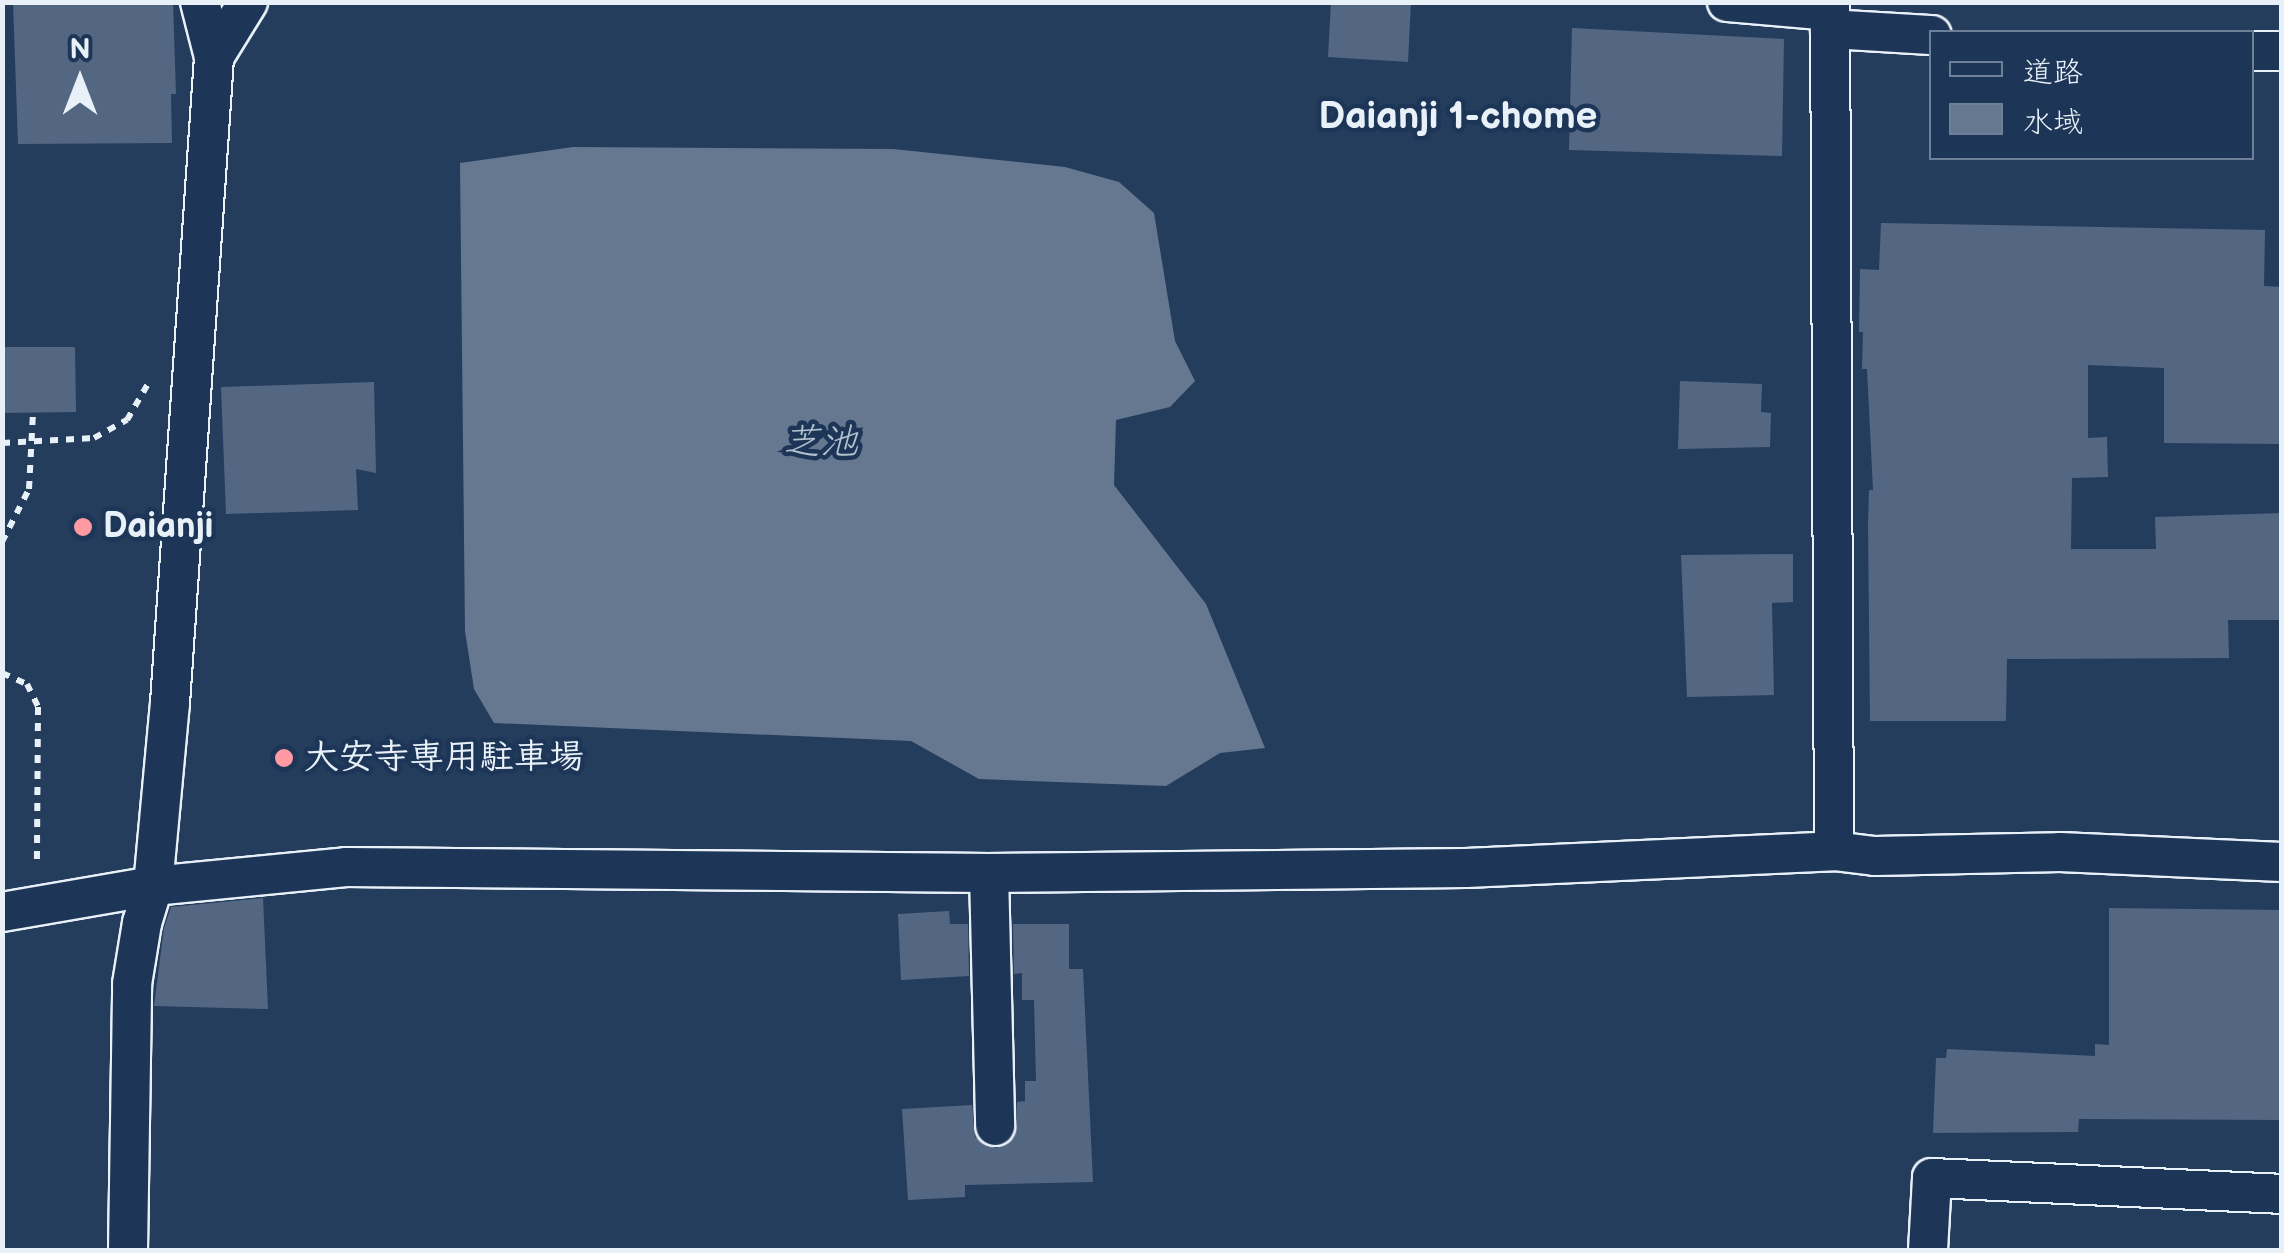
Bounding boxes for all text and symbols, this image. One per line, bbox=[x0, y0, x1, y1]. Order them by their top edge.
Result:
north arrow bbox=[30, 30, 130, 130]
legend bbox=[1929, 30, 2254, 160]
text: N bbox=[69, 33, 91, 66]
text: 道路 bbox=[2023, 55, 2083, 91]
district label: Daianji 1-chome bbox=[1319, 94, 1597, 140]
text: 水域 bbox=[2023, 105, 2083, 141]
water label: 芝池 bbox=[782, 420, 858, 466]
place label: Daianji bbox=[103, 506, 213, 548]
marker: Daianji bbox=[72, 516, 94, 538]
place label: 大安寺専用駐車場 bbox=[304, 737, 584, 779]
marker: 大安寺専用駐車場 bbox=[273, 747, 295, 769]

